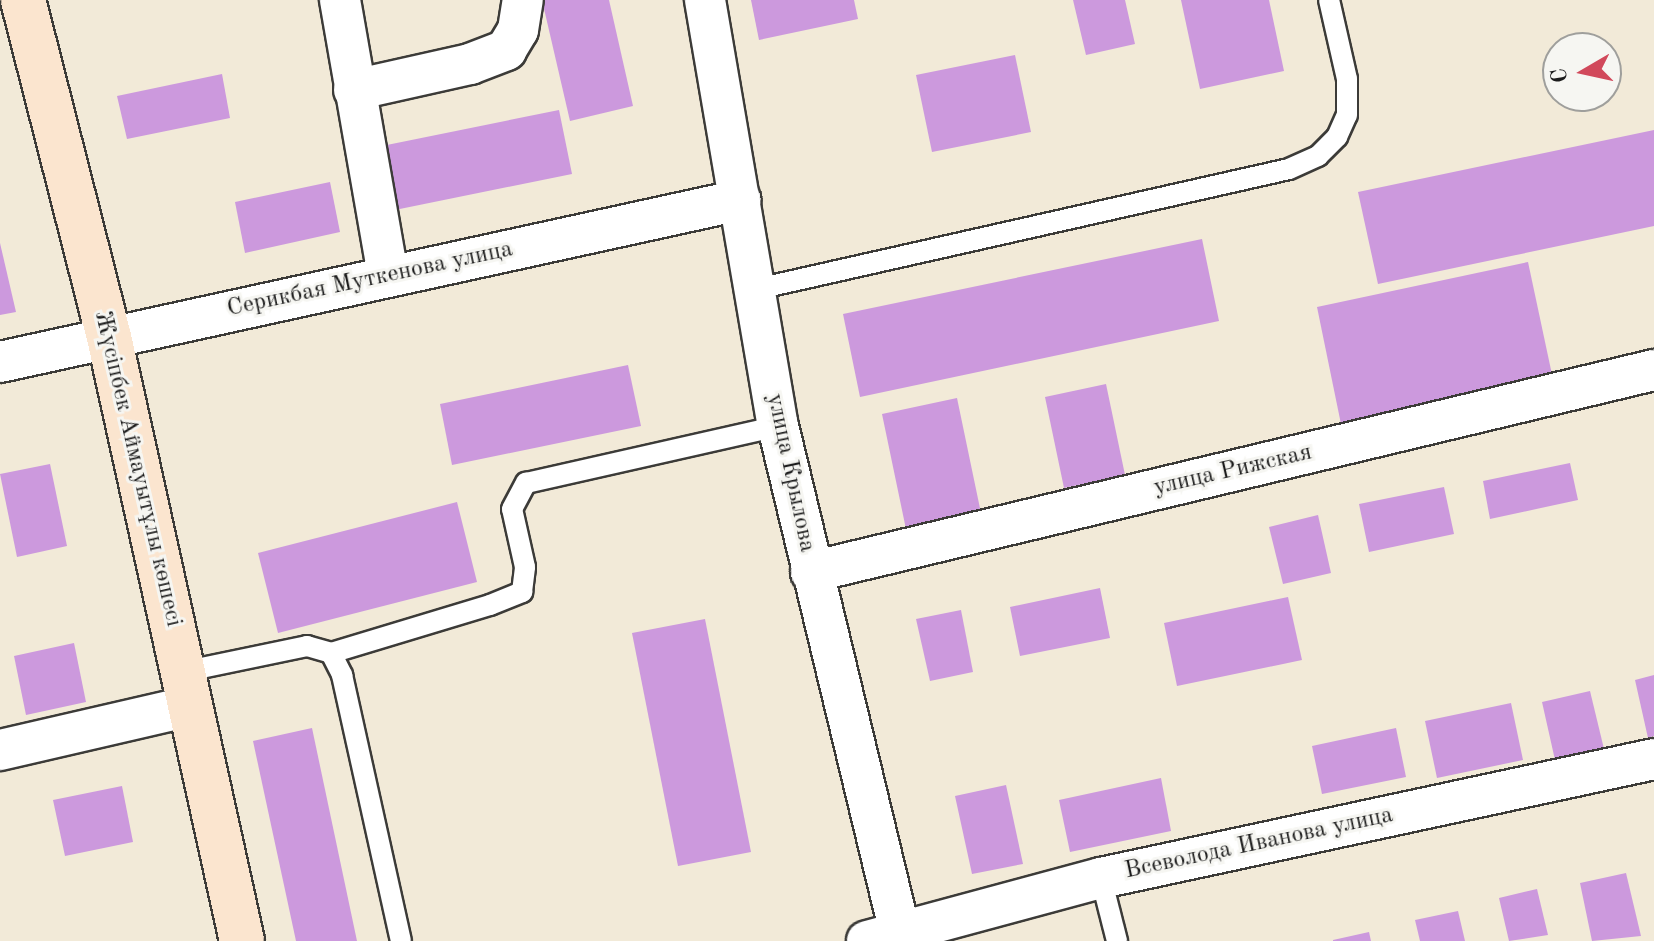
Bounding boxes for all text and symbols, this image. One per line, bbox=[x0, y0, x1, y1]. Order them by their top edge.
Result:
north arrow bbox=[1542, 32, 1622, 112]
text: С bbox=[1548, 67, 1572, 84]
street label: Серикбая Муткенова улица bbox=[225, 236, 515, 324]
street label: Жүсіпбек Аймауытұлы көшесі bbox=[87, 308, 187, 630]
street label: улица Крылова bbox=[759, 391, 821, 555]
street label: улица Рижская bbox=[1151, 439, 1315, 503]
street label: Всеволода Иванова улица bbox=[1122, 801, 1396, 887]

